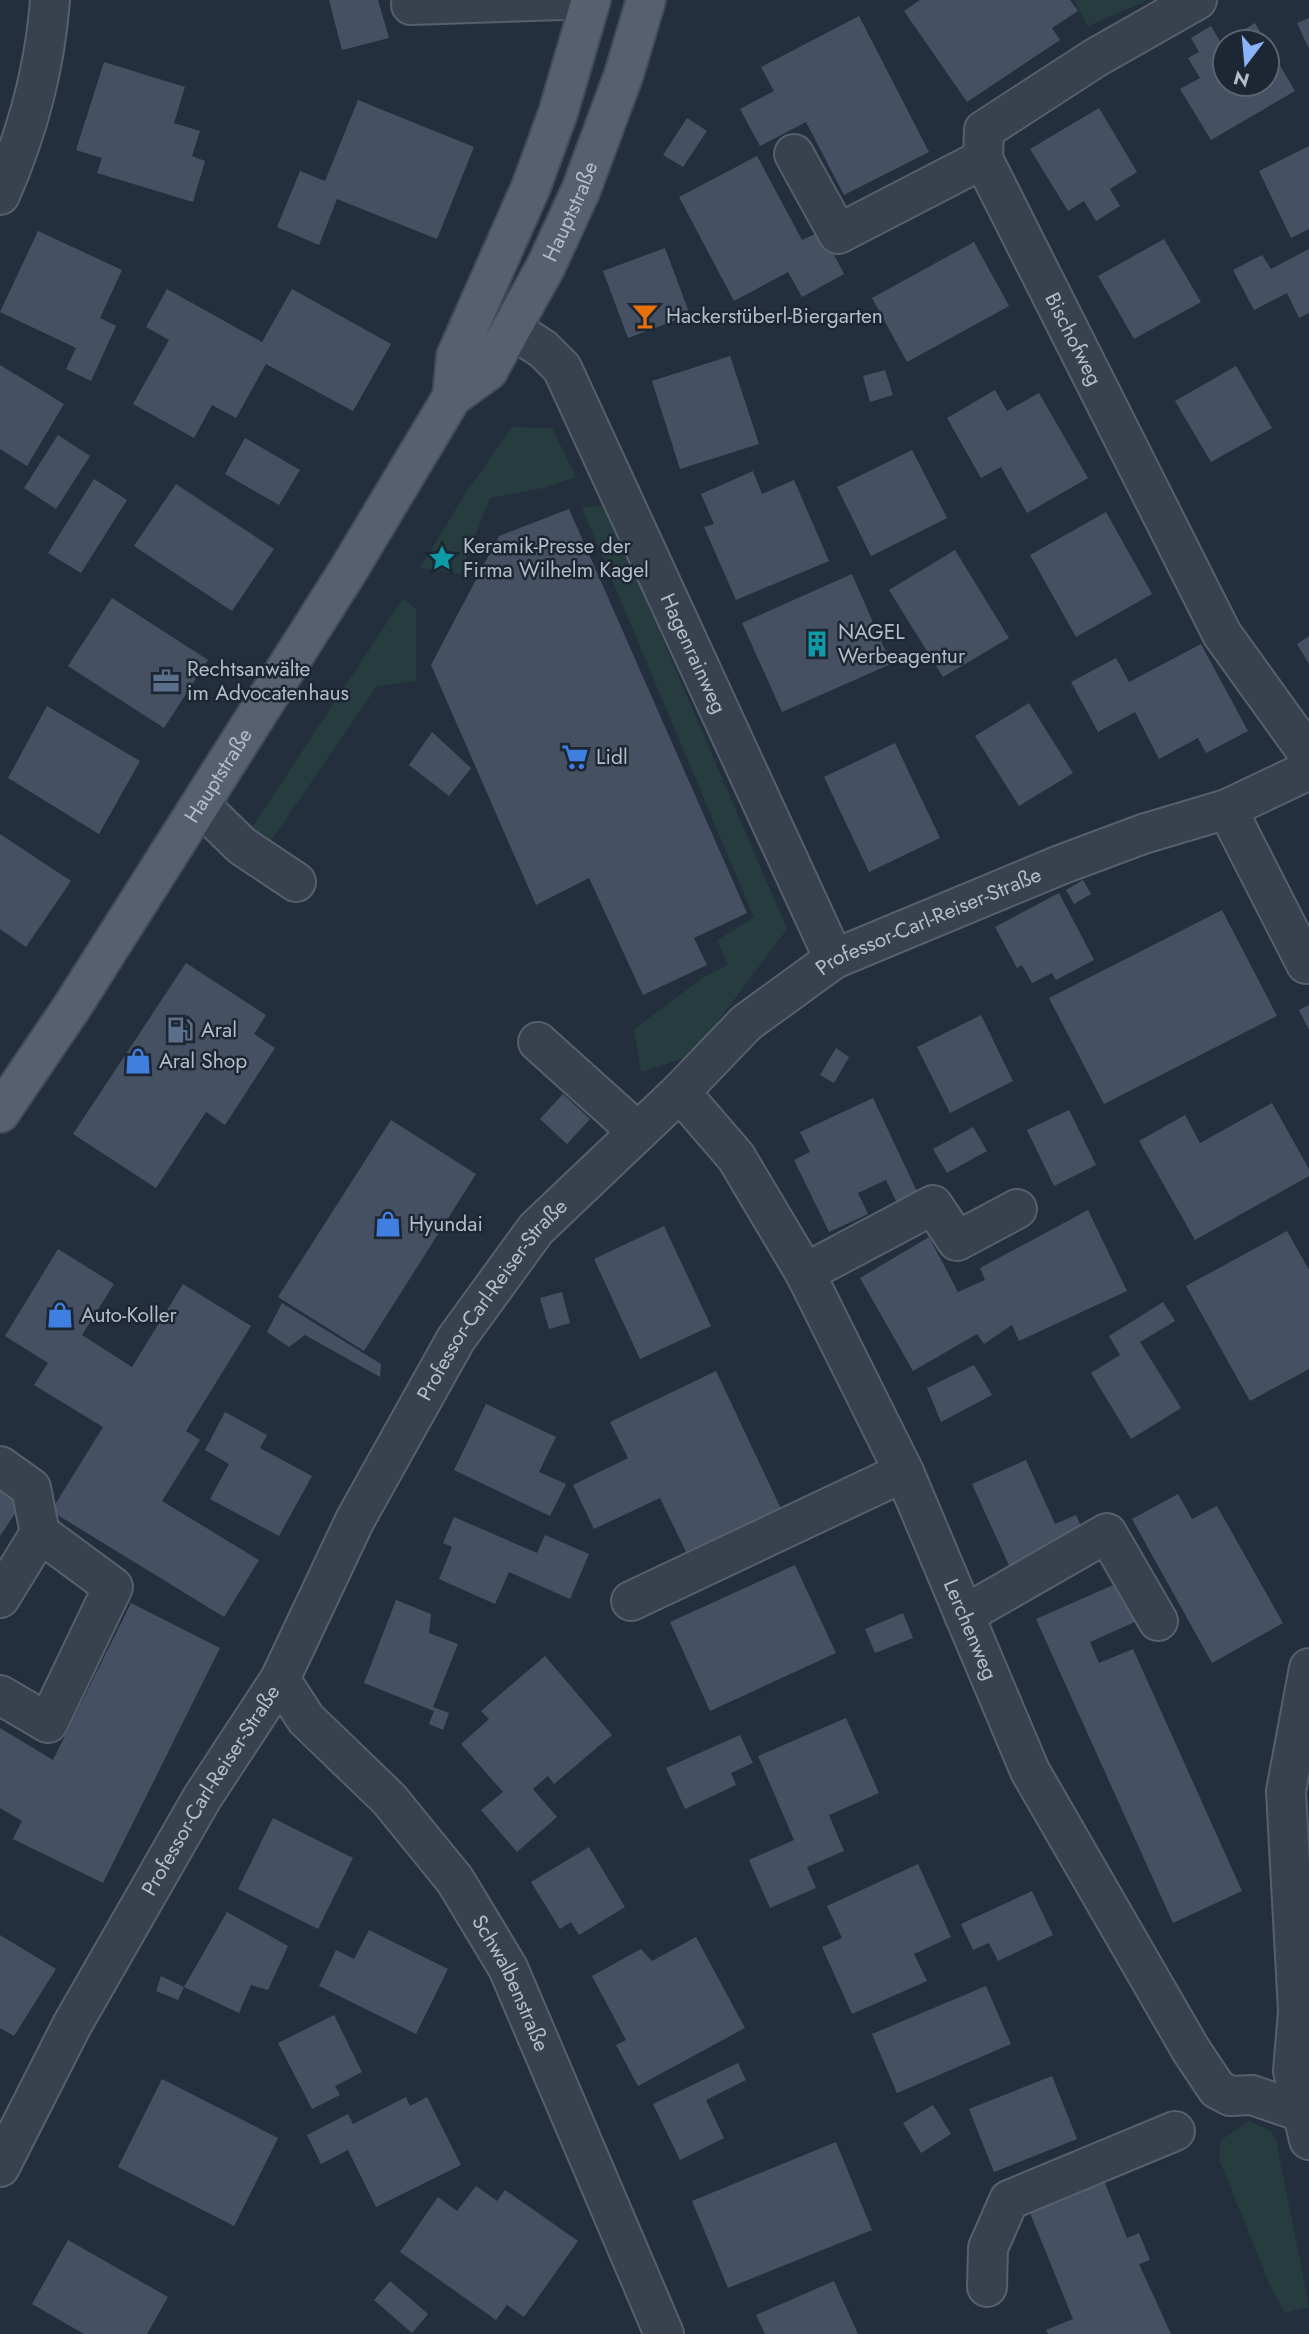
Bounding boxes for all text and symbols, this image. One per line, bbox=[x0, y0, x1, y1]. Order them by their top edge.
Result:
north arrow bbox=[1211, 28, 1281, 98]
text: N bbox=[1230, 64, 1252, 94]
street label: Hauptstraße bbox=[535, 157, 605, 267]
street label: Bischofweg bbox=[1037, 287, 1110, 391]
bar icon: Hackerstüberl-Biergarten bbox=[630, 301, 660, 331]
place label: Hackerstüberl-Biergarten bbox=[666, 301, 883, 331]
place label: Keramik-Presse der Firma Wilhelm Kagel bbox=[463, 531, 649, 585]
place icon: Keramik-Presse der Firma Wilhelm Kagel bbox=[427, 543, 457, 573]
street label: Hagenrainweg bbox=[653, 588, 734, 719]
place label: NAGEL Werbeagentur bbox=[838, 617, 966, 671]
building icon: NAGEL Werbeagentur bbox=[802, 629, 832, 659]
place label: Rechtsanwälte im Advocatenhaus bbox=[187, 654, 349, 708]
office icon: Rechtsanwälte im Advocatenhaus bbox=[151, 666, 181, 696]
street label: Hauptstraße bbox=[177, 722, 260, 829]
supermarket icon: Lidl bbox=[560, 742, 590, 772]
place label: Lidl bbox=[596, 742, 628, 772]
street label: Professor-Carl-Reiser-Straße bbox=[809, 859, 1046, 983]
fuel station icon: Aral bbox=[165, 1015, 195, 1045]
place label: Aral bbox=[201, 1015, 237, 1045]
shop icon: Aral Shop bbox=[123, 1046, 153, 1076]
place label: Aral Shop bbox=[159, 1046, 247, 1076]
street label: Professor-Carl-Reiser-Straße bbox=[409, 1192, 574, 1406]
shop icon: Hyundai bbox=[373, 1209, 403, 1239]
place label: Hyundai bbox=[409, 1209, 483, 1239]
shop icon: Auto-Koller bbox=[45, 1300, 75, 1330]
place label: Auto-Koller bbox=[81, 1300, 178, 1330]
street label: Lerchenweg bbox=[936, 1575, 1005, 1685]
street label: Professor-Carl-Reiser-Straße bbox=[134, 1679, 287, 1901]
street label: Schwalbenstraße bbox=[464, 1909, 557, 2056]

